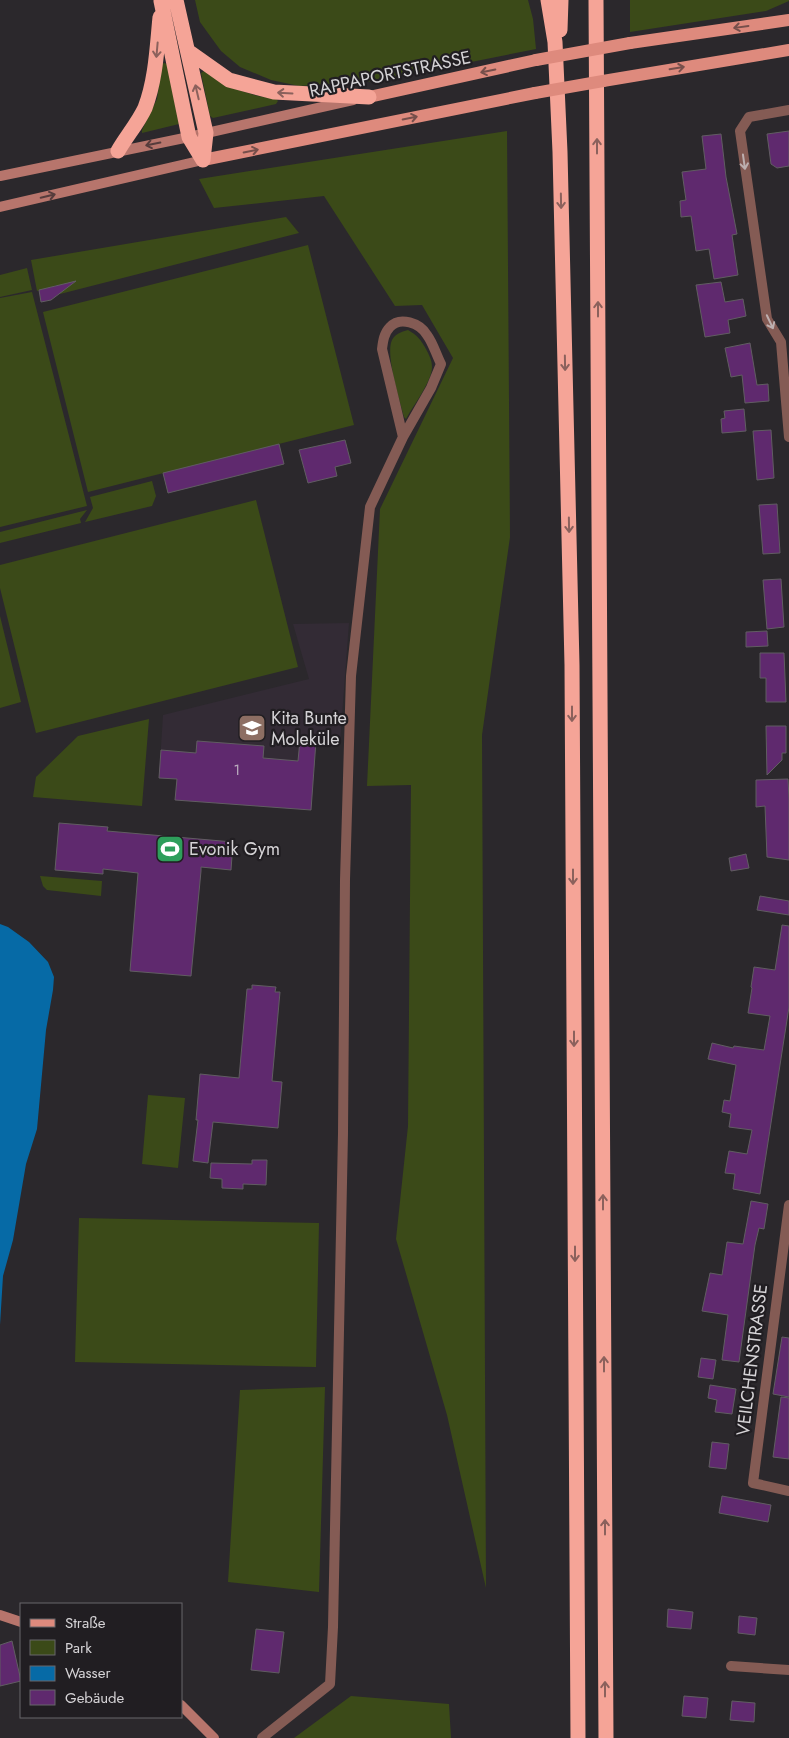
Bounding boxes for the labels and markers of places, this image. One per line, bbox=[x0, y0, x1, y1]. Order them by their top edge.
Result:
place label: Kita Bunte Moleküle bbox=[271, 705, 347, 752]
school or university icon: Kita Bunte Moleküle bbox=[237, 713, 267, 743]
sports icon: Evonik Gym bbox=[155, 834, 185, 864]
place label: Evonik Gym bbox=[189, 836, 280, 862]

